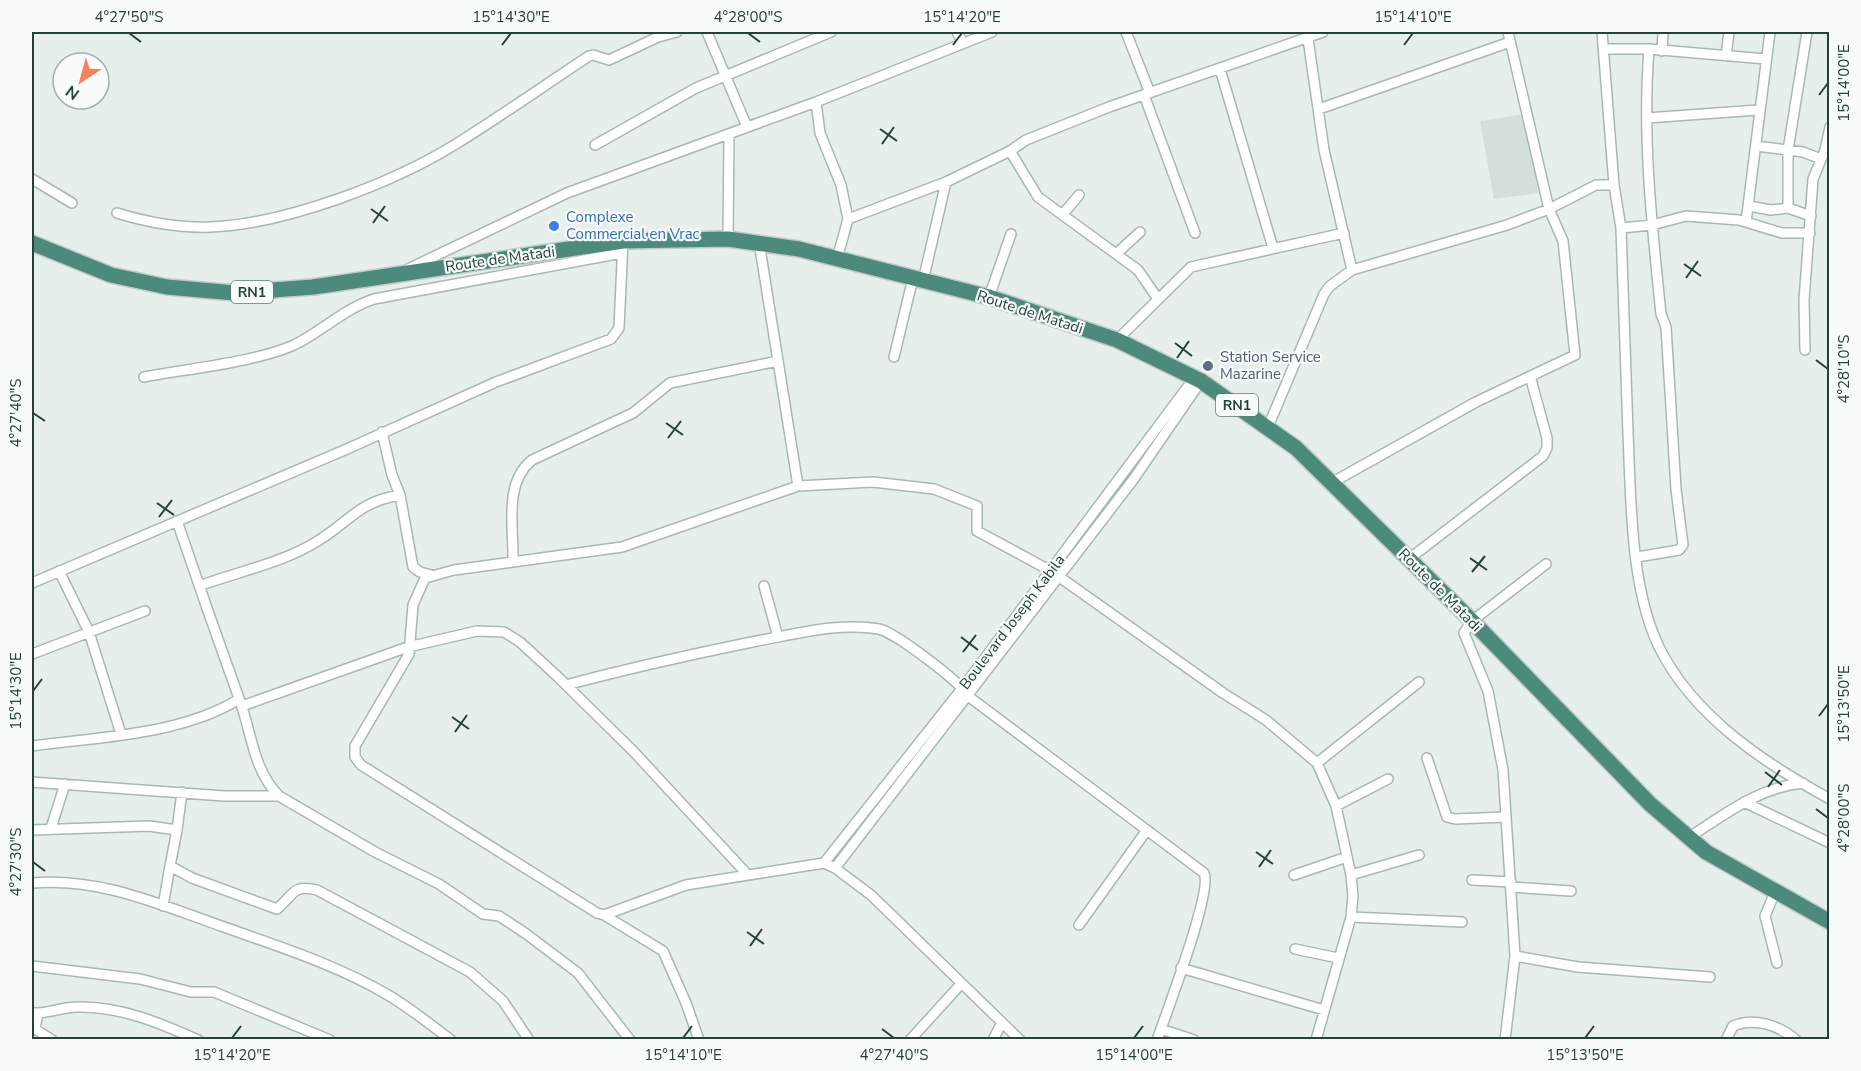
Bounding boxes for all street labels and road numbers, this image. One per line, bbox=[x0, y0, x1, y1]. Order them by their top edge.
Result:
street label: Route de Matadi bbox=[444, 241, 556, 277]
road number: RN1 bbox=[231, 281, 273, 303]
street label: Route de Matadi bbox=[974, 285, 1086, 339]
road number: RN1 bbox=[1216, 394, 1258, 416]
street label: Route de Matadi bbox=[1394, 544, 1486, 636]
street label: Boulevard Joseph Kabila bbox=[955, 550, 1069, 694]

